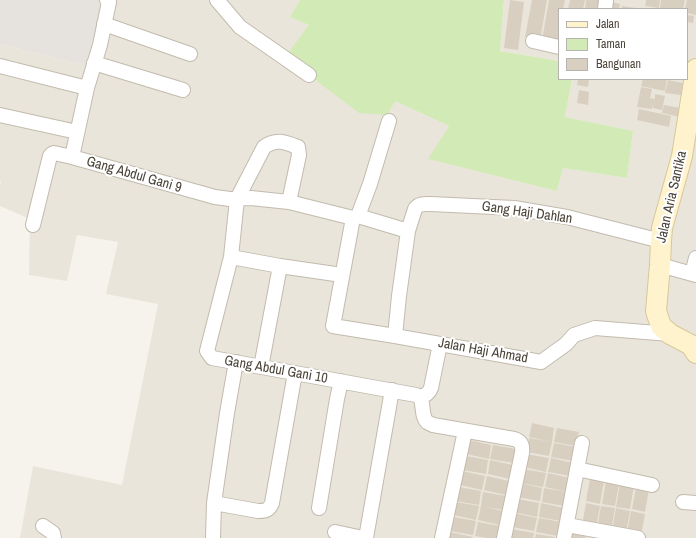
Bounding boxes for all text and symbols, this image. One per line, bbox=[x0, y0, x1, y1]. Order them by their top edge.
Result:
legend bbox=[558, 8, 688, 80]
text: Jalan bbox=[596, 16, 620, 32]
text: Taman bbox=[596, 36, 626, 52]
text: Bangunan bbox=[596, 56, 641, 72]
street label: Jalan Aria Santika bbox=[653, 149, 691, 245]
street label: Gang Abdul Gani 9 bbox=[84, 153, 184, 197]
street label: Gang Haji Dahlan bbox=[481, 198, 573, 228]
street label: Jalan Haji Ahmad bbox=[437, 335, 529, 367]
street label: Gang Abdul Gani 10 bbox=[223, 353, 329, 387]

